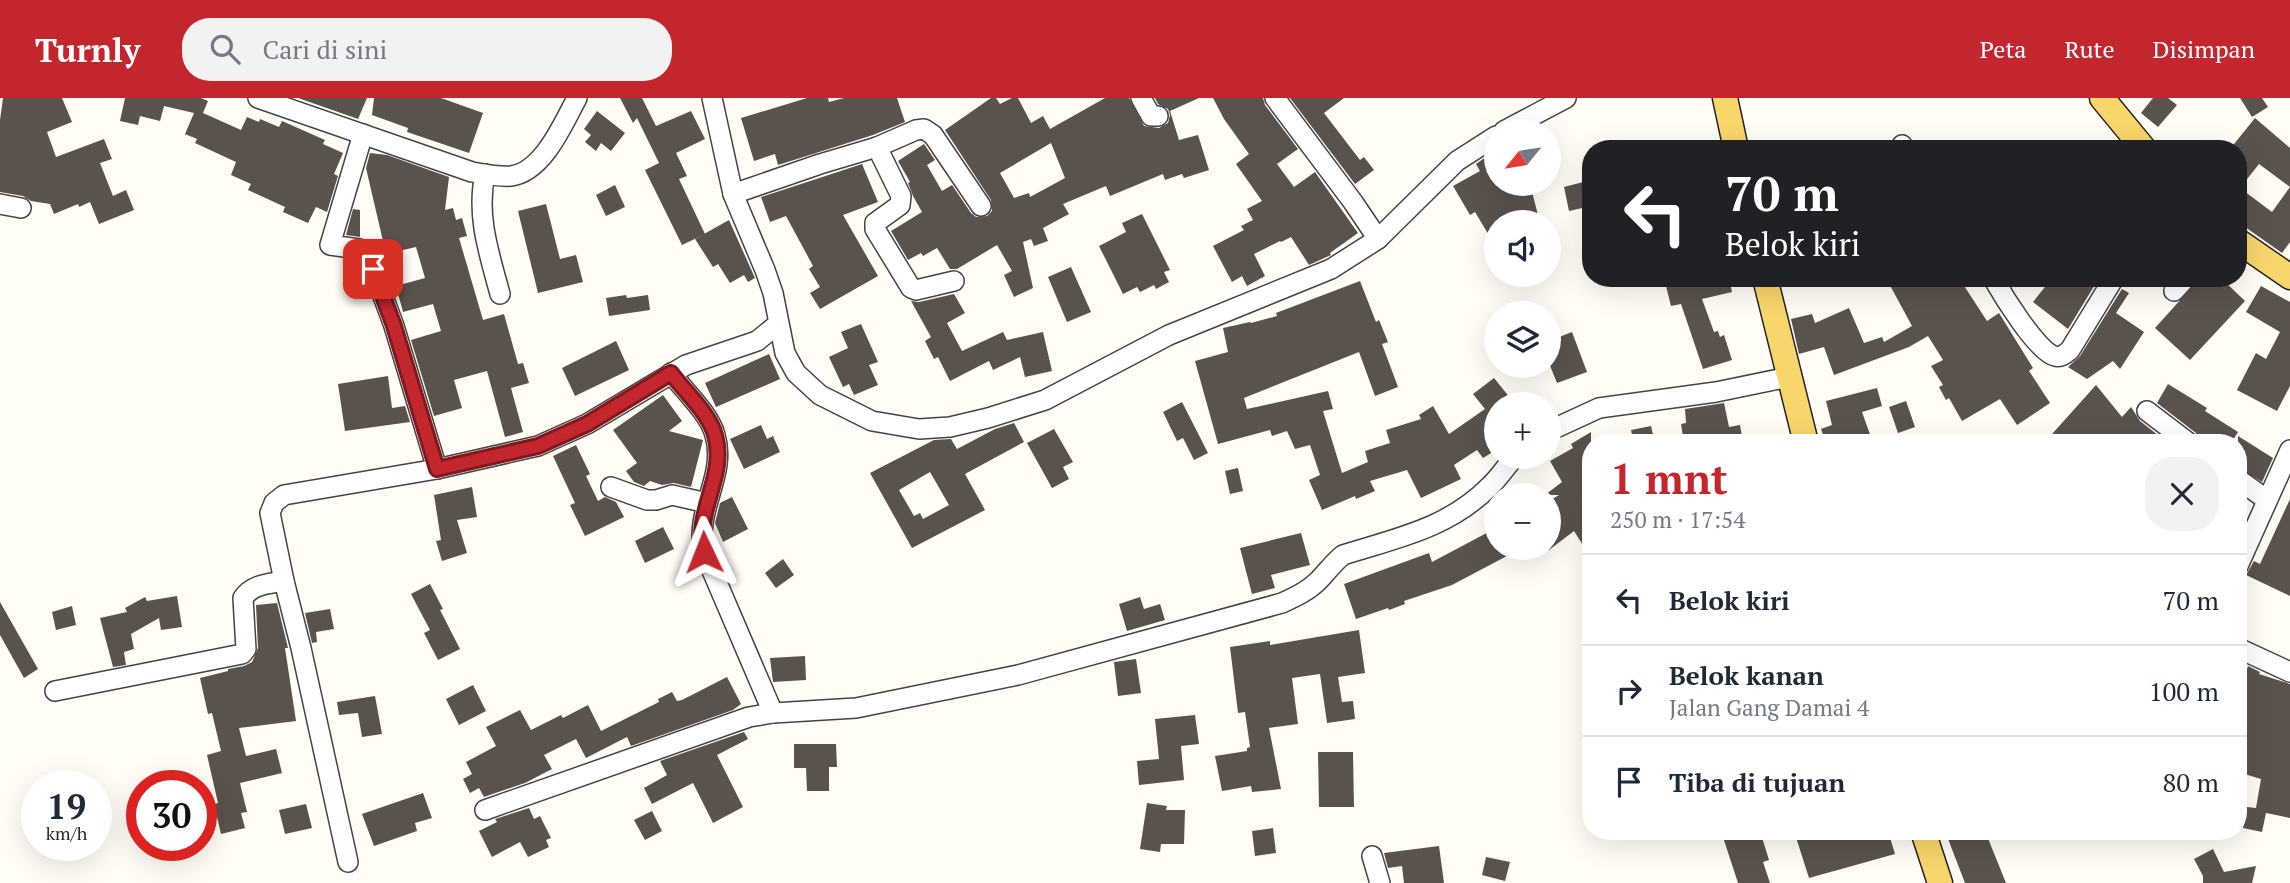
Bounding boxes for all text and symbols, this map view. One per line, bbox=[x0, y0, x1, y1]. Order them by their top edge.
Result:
search box bbox=[182, 18, 672, 81]
text: Turnly bbox=[35, 28, 140, 71]
icon: search bbox=[206, 30, 244, 68]
text: Cari di sini bbox=[262, 32, 387, 66]
text: Peta bbox=[1980, 33, 2026, 65]
text: Rute bbox=[2064, 33, 2114, 65]
text: Disimpan bbox=[2152, 33, 2255, 65]
north arrow bbox=[1484, 119, 1561, 196]
map controls bbox=[1484, 119, 1561, 560]
text: 70 m bbox=[1725, 160, 1839, 225]
icon: left bbox=[1610, 168, 1701, 259]
button: sound bbox=[1484, 210, 1561, 287]
text: Belok kiri bbox=[1725, 223, 1860, 265]
pin bbox=[343, 239, 403, 299]
icon: arrive bbox=[354, 250, 392, 288]
button: layers bbox=[1484, 301, 1561, 378]
button: + bbox=[1484, 392, 1561, 469]
text: 1 mnt bbox=[1610, 450, 1728, 506]
button: close bbox=[2145, 457, 2219, 531]
button: − bbox=[1484, 483, 1561, 560]
text: 250 m · 17:54 bbox=[1610, 504, 1745, 535]
position arrow bbox=[667, 515, 741, 589]
icon: left bbox=[1610, 581, 1648, 619]
text: Belok kiri bbox=[1669, 583, 1790, 617]
text: 70 m bbox=[2163, 583, 2219, 617]
text: Belok kanan bbox=[1669, 658, 1824, 692]
icon: right bbox=[1610, 672, 1648, 710]
text: 100 m bbox=[2149, 674, 2219, 708]
text: Jalan Gang Damai 4 bbox=[1669, 692, 1869, 723]
icon: arrive bbox=[1610, 763, 1648, 801]
text: Tiba di tujuan bbox=[1669, 765, 1845, 799]
text: 80 m bbox=[2163, 765, 2219, 799]
speed limit sign: 30 bbox=[126, 770, 217, 861]
text: 19 bbox=[47, 783, 86, 829]
text: km/h bbox=[46, 821, 87, 845]

